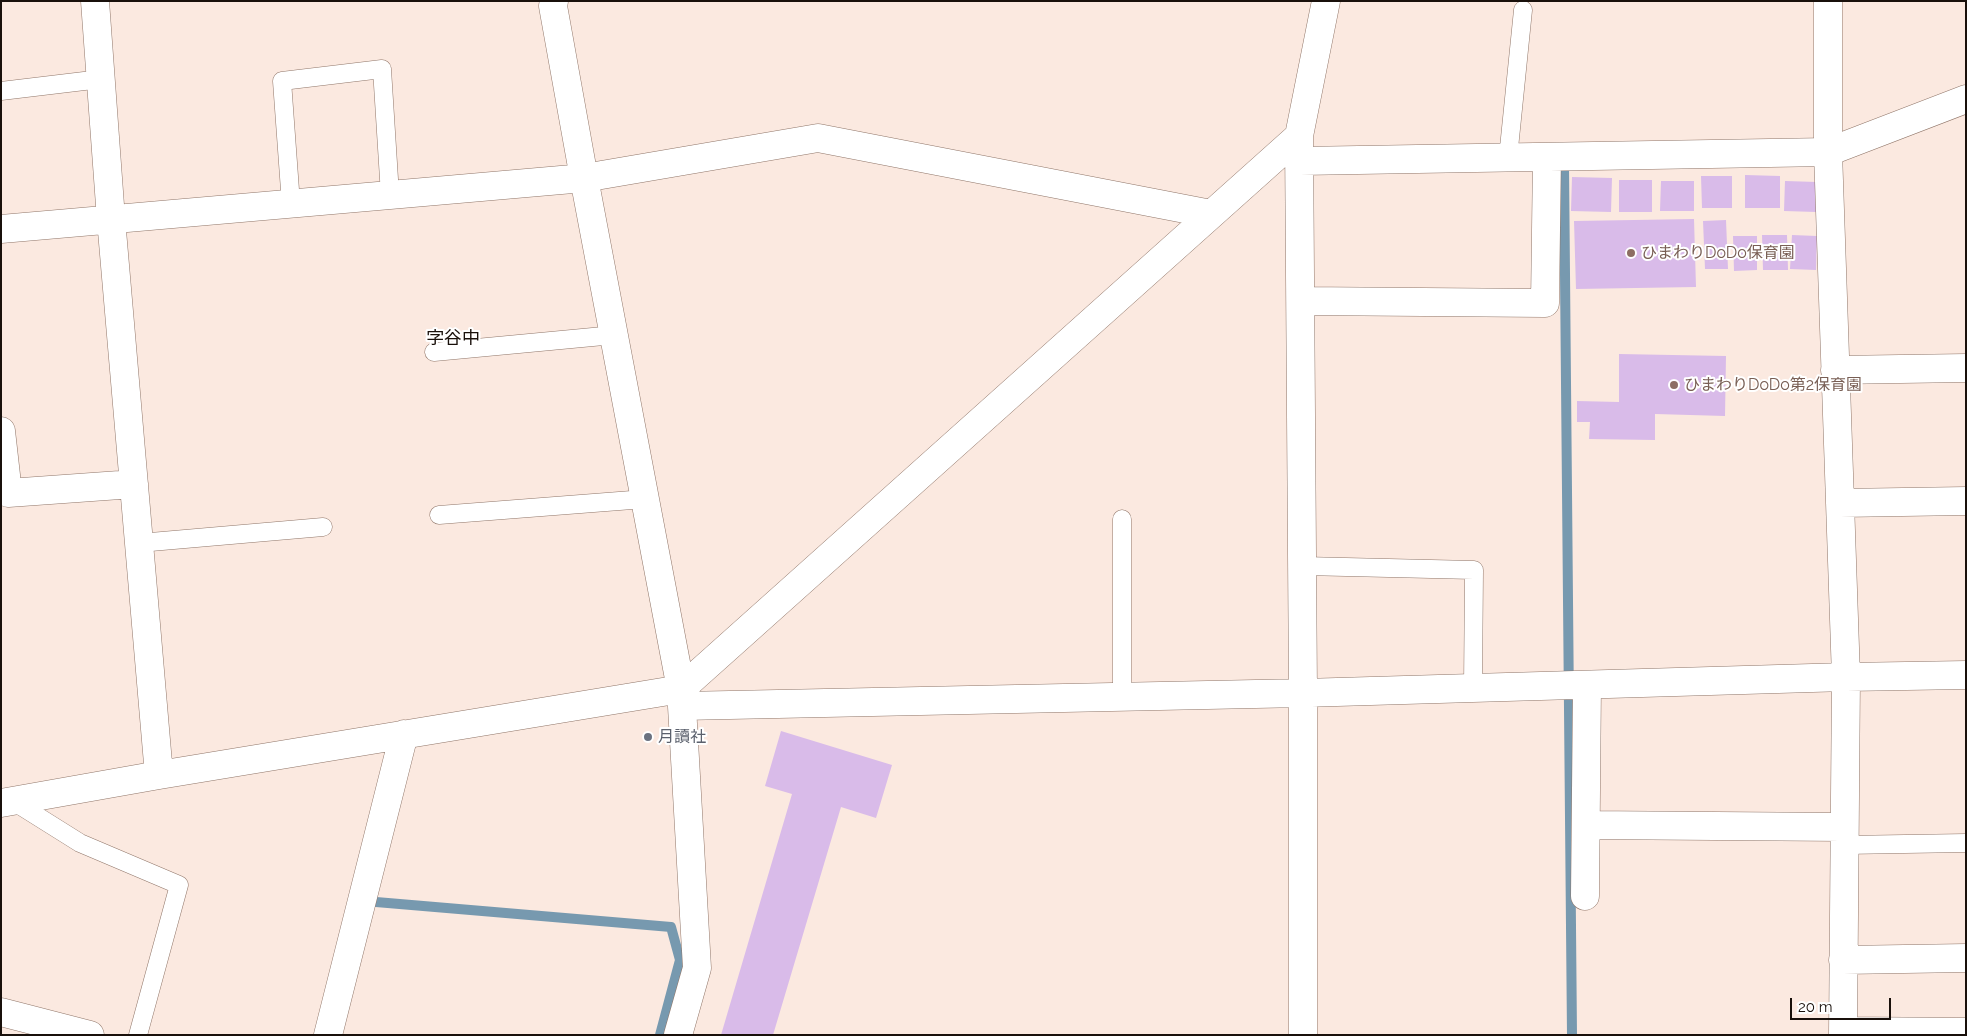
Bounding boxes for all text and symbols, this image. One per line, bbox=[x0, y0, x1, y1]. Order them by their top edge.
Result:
place label: ひまわりDoDo保育園 bbox=[1641, 243, 1795, 263]
marker: ひまわりDoDo保育園 bbox=[1625, 247, 1637, 259]
district label: 字谷中 bbox=[426, 328, 480, 350]
place label: ひまわりDoDo第2保育園 bbox=[1684, 375, 1862, 395]
marker: ひまわりDoDo第2保育園 bbox=[1668, 379, 1680, 391]
place label: 月讀社 bbox=[658, 727, 706, 747]
marker: 月讀社 bbox=[642, 731, 654, 743]
scale bar bbox=[1792, 988, 1893, 1020]
text: 20 m bbox=[1798, 998, 1833, 1016]

